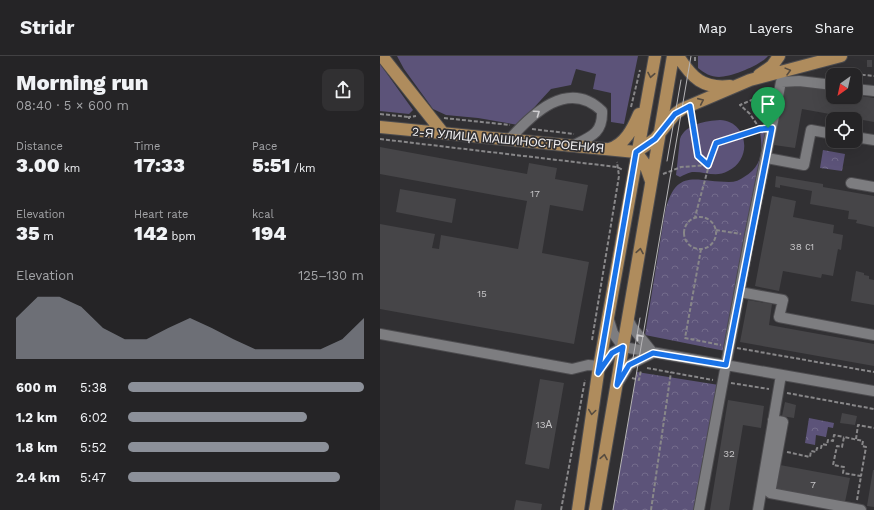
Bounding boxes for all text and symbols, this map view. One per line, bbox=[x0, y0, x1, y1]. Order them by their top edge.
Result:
text: Stridr bbox=[20, 16, 74, 39]
text: Map bbox=[698, 20, 727, 36]
text: Layers bbox=[749, 20, 793, 36]
text: Share bbox=[815, 20, 854, 36]
one-way arrow bbox=[784, 67, 791, 76]
north arrow bbox=[826, 68, 862, 104]
map controls bbox=[826, 68, 862, 148]
button: share bbox=[322, 69, 364, 111]
text: Morning run bbox=[16, 70, 148, 95]
one-way arrow bbox=[647, 71, 656, 78]
pin bbox=[751, 87, 785, 128]
icon: arrive bbox=[757, 93, 779, 115]
text: 08:40 · 5 × 600 m bbox=[16, 98, 129, 113]
one-way arrow bbox=[696, 98, 704, 106]
one-way arrow bbox=[533, 110, 540, 118]
button: locate bbox=[826, 112, 862, 148]
street label: 2-Я УЛИЦА МАШИНОСТРОЕНИЯ bbox=[411, 125, 605, 155]
text: Distance bbox=[16, 140, 63, 153]
text: Time bbox=[134, 140, 160, 153]
text: Pace bbox=[252, 140, 277, 153]
text: 3.00 bbox=[16, 153, 60, 177]
text: 17:33 bbox=[134, 153, 185, 177]
text: 5:51 bbox=[252, 153, 290, 177]
text: km bbox=[60, 162, 80, 175]
text: /km bbox=[290, 162, 316, 175]
house number: 17 bbox=[530, 188, 540, 199]
text: Elevation bbox=[16, 208, 65, 221]
text: Heart rate bbox=[134, 208, 188, 221]
text: kcal bbox=[252, 208, 274, 221]
text: 35 bbox=[16, 221, 40, 245]
text: 142 bbox=[134, 221, 168, 245]
text: 194 bbox=[252, 221, 286, 245]
text: m bbox=[40, 230, 54, 243]
text: bpm bbox=[168, 230, 196, 243]
house number: 38 с1 bbox=[790, 241, 814, 252]
one-way arrow bbox=[635, 248, 644, 254]
text: Elevation bbox=[16, 268, 74, 283]
text: 125–130 m bbox=[298, 268, 364, 283]
house number: 15 bbox=[477, 288, 487, 299]
one-way arrow bbox=[637, 334, 644, 341]
text: 600 m bbox=[16, 380, 57, 395]
text: 5:38 bbox=[80, 380, 107, 395]
one-way arrow bbox=[588, 408, 597, 415]
text: 1.2 km bbox=[16, 410, 57, 425]
text: 6:02 bbox=[80, 410, 107, 425]
house number: 13А bbox=[536, 419, 553, 430]
text: 1.8 km bbox=[16, 440, 58, 455]
text: 5:52 bbox=[80, 440, 107, 455]
house number: 32 bbox=[723, 448, 735, 459]
one-way arrow bbox=[600, 454, 608, 461]
text: 2.4 km bbox=[16, 470, 60, 485]
text: 5:47 bbox=[80, 470, 106, 485]
house number: 7 bbox=[810, 479, 816, 490]

